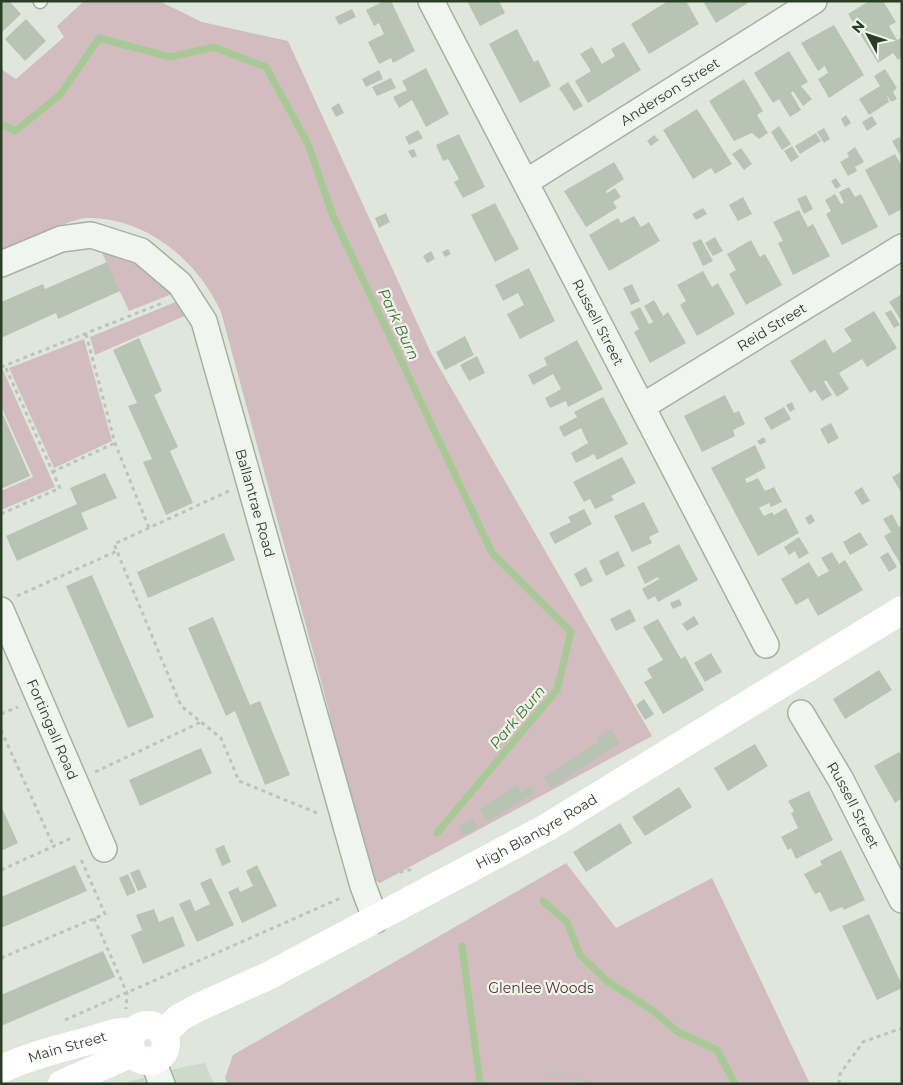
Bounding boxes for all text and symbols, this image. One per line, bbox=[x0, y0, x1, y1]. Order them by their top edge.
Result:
north arrow bbox=[843, 10, 893, 60]
text: N bbox=[848, 17, 869, 37]
street label: Anderson Street bbox=[617, 53, 723, 130]
street label: Russell Street bbox=[568, 276, 628, 369]
water label: Park Burn bbox=[374, 285, 424, 363]
street label: Reid Street bbox=[734, 299, 810, 355]
street label: Ballantrae Road bbox=[231, 447, 279, 559]
street label: Fortingall Road bbox=[23, 676, 82, 782]
water label: Park Burn bbox=[485, 681, 549, 753]
street label: Russell Street bbox=[823, 758, 883, 852]
street label: High Blantyre Road bbox=[472, 790, 601, 873]
park label: Glenlee Woods bbox=[488, 979, 594, 997]
street label: Main Street bbox=[26, 1027, 109, 1067]

